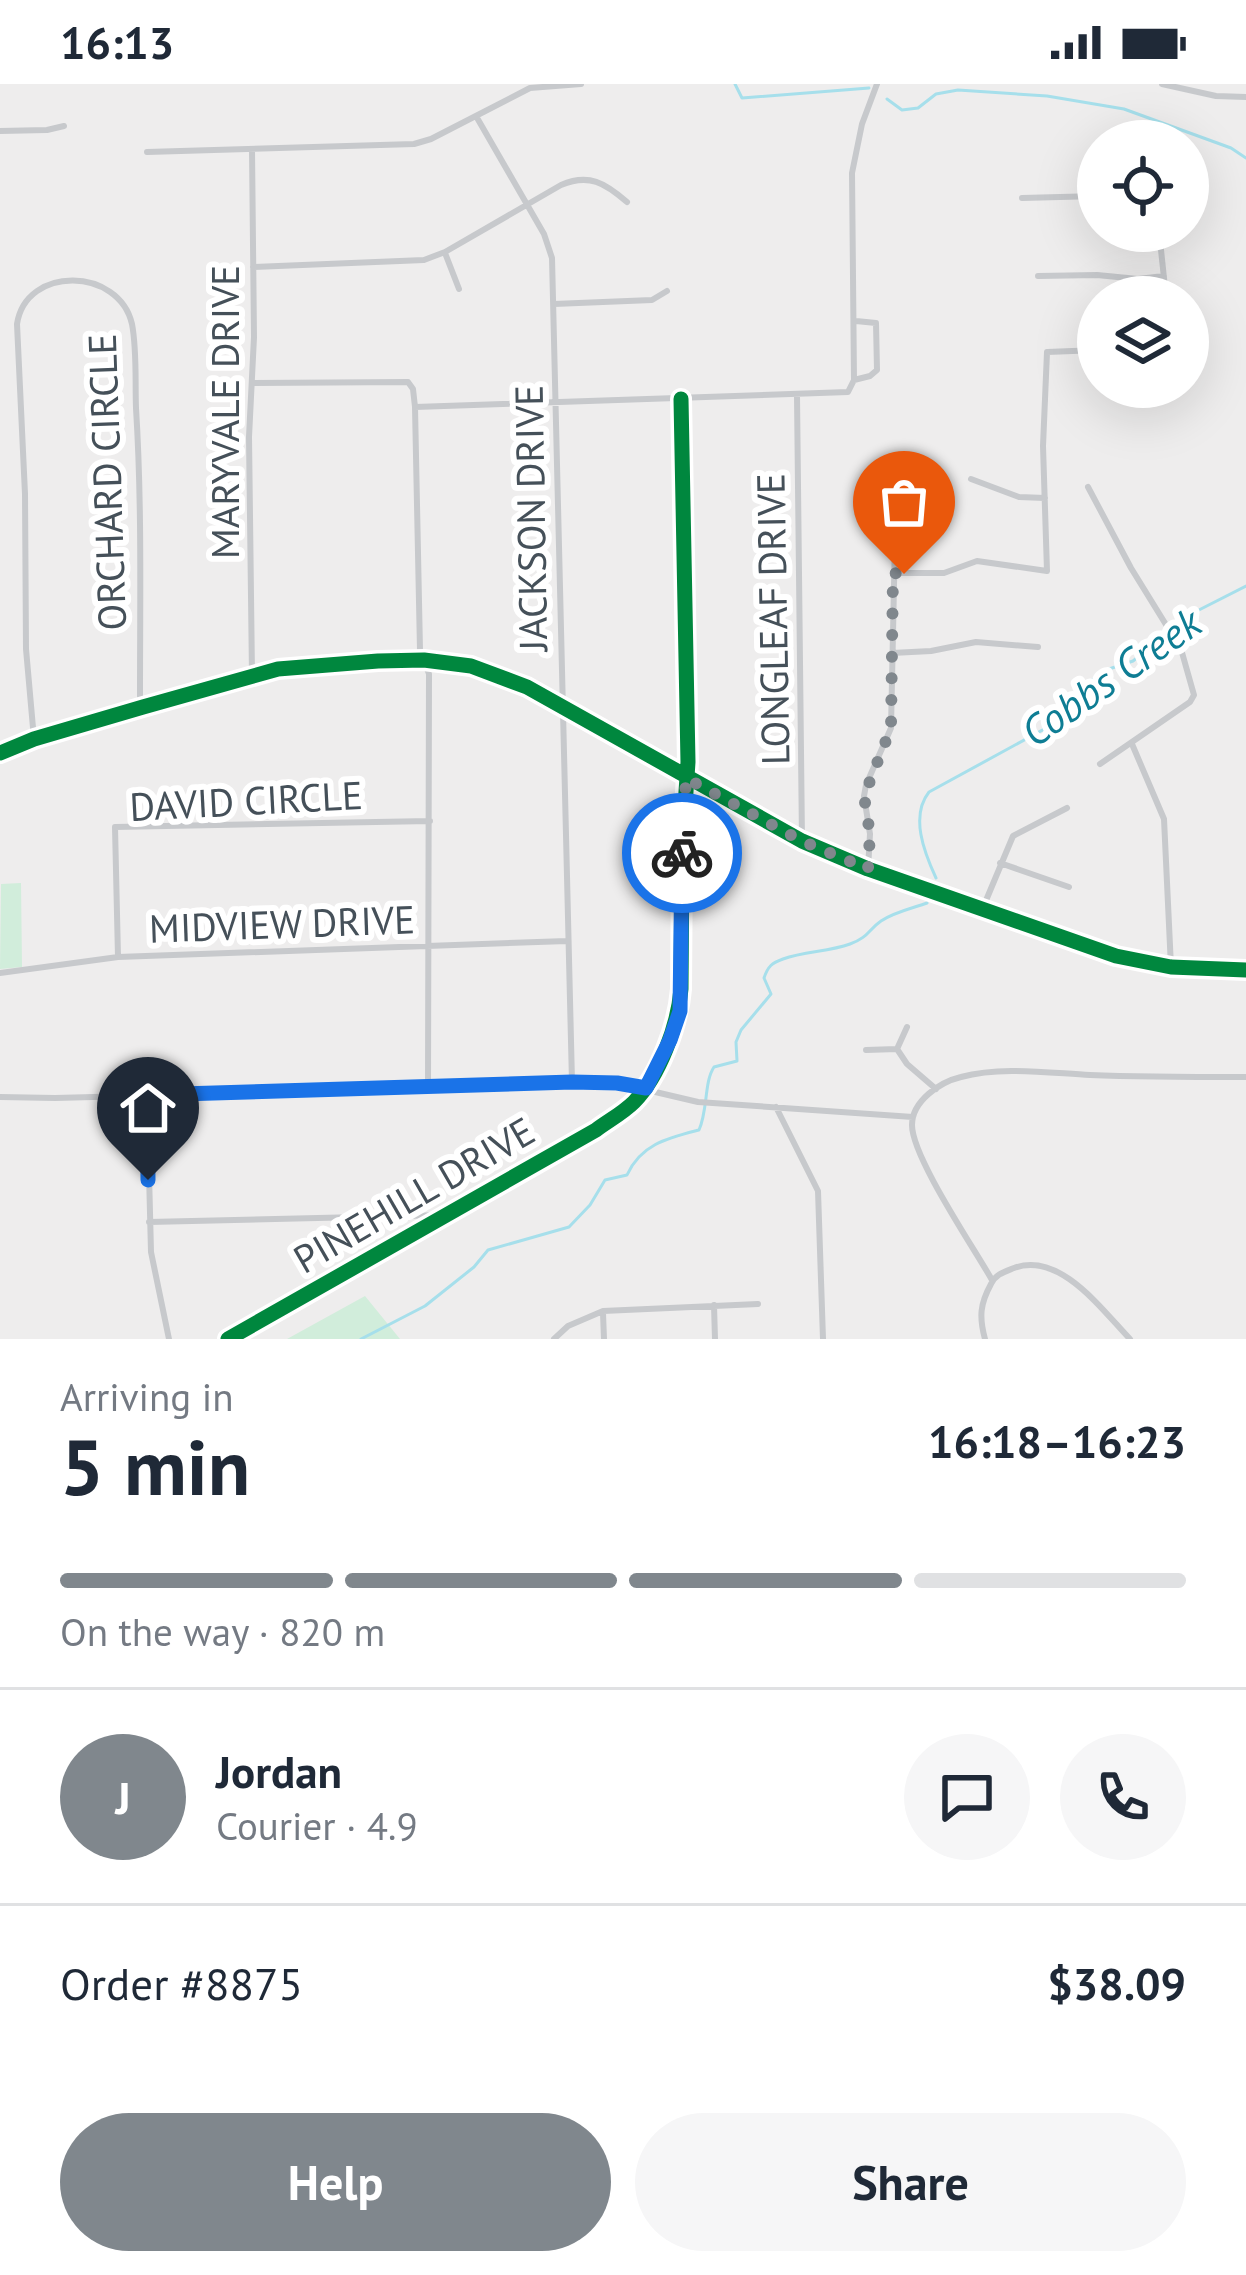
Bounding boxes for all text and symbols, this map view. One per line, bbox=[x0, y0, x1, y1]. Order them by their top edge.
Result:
text: 16:13 bbox=[60, 13, 174, 71]
map controls bbox=[1077, 120, 1209, 408]
button: locate bbox=[1077, 120, 1209, 252]
street label: MARYVALE DRIVE bbox=[199, 265, 250, 559]
button: layers bbox=[1077, 276, 1209, 408]
street label: ORCHARD CIRCLE bbox=[76, 333, 137, 631]
street label: JACKSON DRIVE bbox=[503, 384, 558, 654]
pin bbox=[853, 451, 955, 574]
icon: bag bbox=[871, 469, 937, 535]
street label: LONGLEAF DRIVE bbox=[744, 473, 801, 765]
water label: Cobbs Creek bbox=[1010, 594, 1213, 758]
street label: DAVID CIRCLE bbox=[128, 769, 364, 832]
courier bbox=[622, 793, 742, 913]
icon: bike bbox=[649, 820, 715, 886]
street label: MIDVIEW DRIVE bbox=[148, 893, 416, 954]
pin bbox=[97, 1057, 199, 1180]
icon: home bbox=[115, 1075, 181, 1141]
street label: PINEHILL DRIVE bbox=[284, 1105, 543, 1284]
text: Arriving in bbox=[60, 1371, 234, 1422]
text: 16:18–16:23 bbox=[928, 1412, 1186, 1470]
text: 5 min bbox=[60, 1416, 250, 1517]
text: On the way · 820 m bbox=[60, 1606, 385, 1657]
button: chat bbox=[904, 1734, 1030, 1860]
button: phone bbox=[1060, 1734, 1186, 1860]
text: Jordan bbox=[216, 1742, 342, 1800]
text: J bbox=[115, 1768, 131, 1826]
text: Courier · 4.9 bbox=[216, 1800, 418, 1851]
text: Order #8875 bbox=[60, 1954, 303, 2012]
text: $38.09 bbox=[1047, 1954, 1186, 2012]
button: Help bbox=[60, 2113, 611, 2251]
button: Share bbox=[635, 2113, 1186, 2251]

